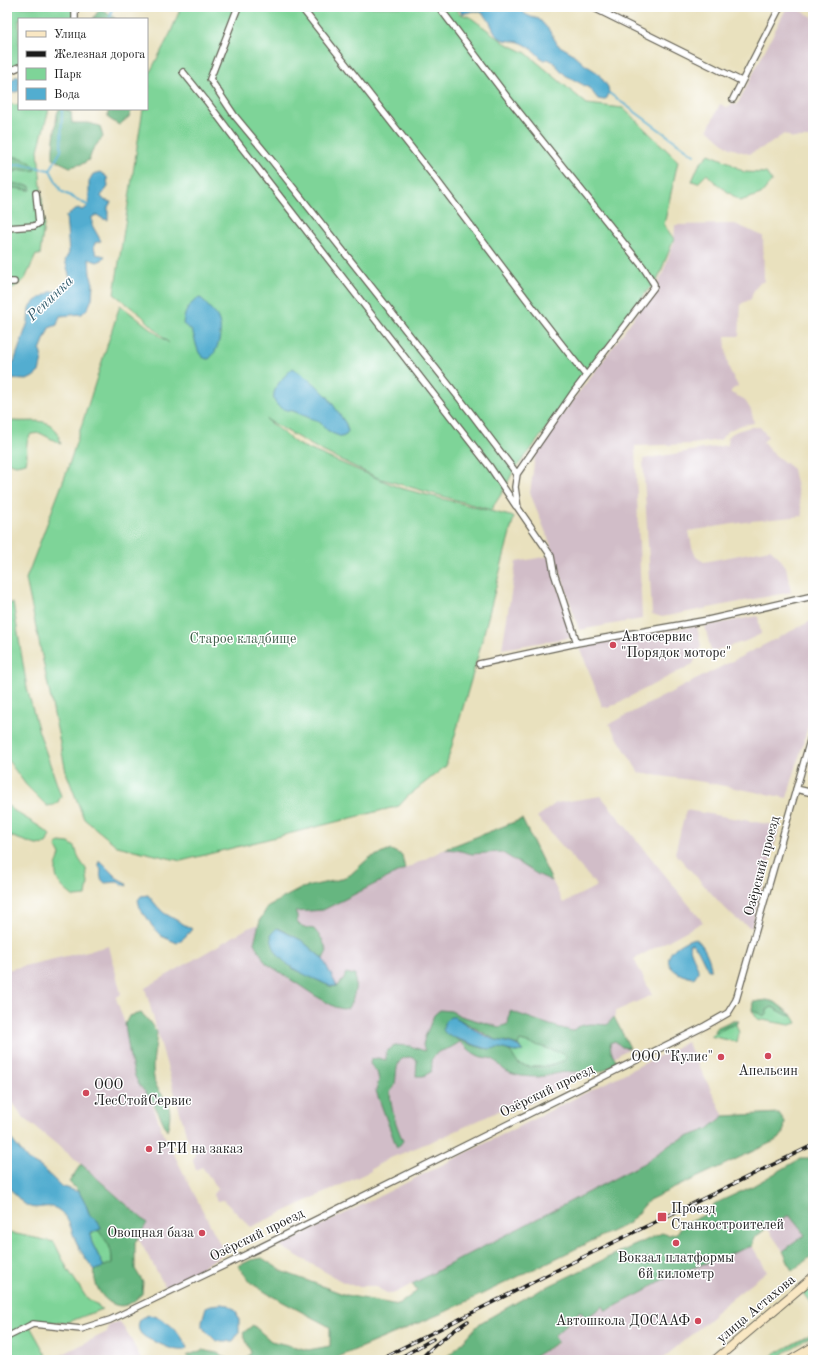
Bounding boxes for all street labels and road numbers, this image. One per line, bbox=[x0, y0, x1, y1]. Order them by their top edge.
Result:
street label: Озёрский проезд bbox=[742, 814, 782, 918]
street label: Озёрский проезд bbox=[498, 1062, 596, 1120]
street label: Озёрский проезд bbox=[208, 1206, 306, 1264]
street label: улица Астахова bbox=[714, 1272, 798, 1346]

